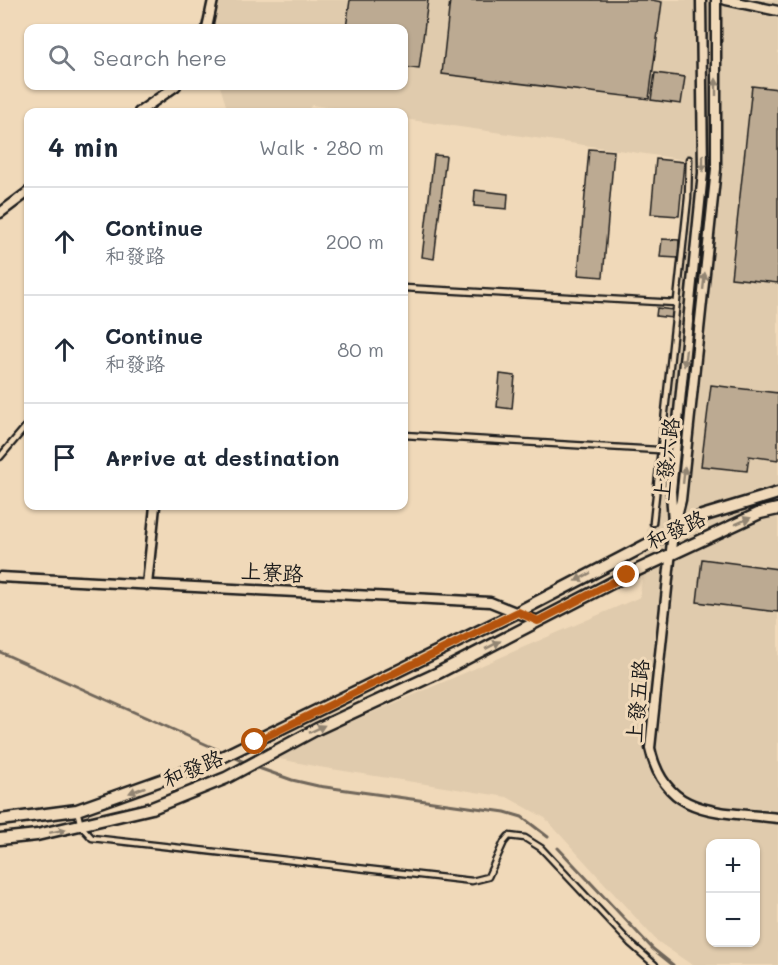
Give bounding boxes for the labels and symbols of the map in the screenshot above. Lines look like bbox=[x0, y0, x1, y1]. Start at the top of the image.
one-way arrow bbox=[711, 77, 721, 96]
one-way arrow bbox=[698, 154, 708, 173]
one-way arrow bbox=[699, 272, 709, 291]
one-way arrow bbox=[680, 348, 689, 367]
street label: 上發六路 bbox=[647, 415, 684, 502]
one-way arrow bbox=[679, 465, 689, 484]
street label: 和發路 bbox=[641, 503, 710, 554]
one-way arrow bbox=[734, 516, 752, 526]
street label: 上寮路 bbox=[240, 556, 304, 587]
route end bbox=[613, 561, 639, 587]
one-way arrow bbox=[574, 572, 591, 582]
one-way arrow bbox=[484, 640, 501, 650]
street label: 上發五路 bbox=[619, 658, 654, 744]
one-way arrow bbox=[308, 725, 325, 734]
route start bbox=[241, 728, 267, 754]
street label: 和發路 bbox=[158, 743, 227, 792]
one-way arrow bbox=[128, 786, 146, 796]
one-way arrow bbox=[49, 826, 68, 835]

